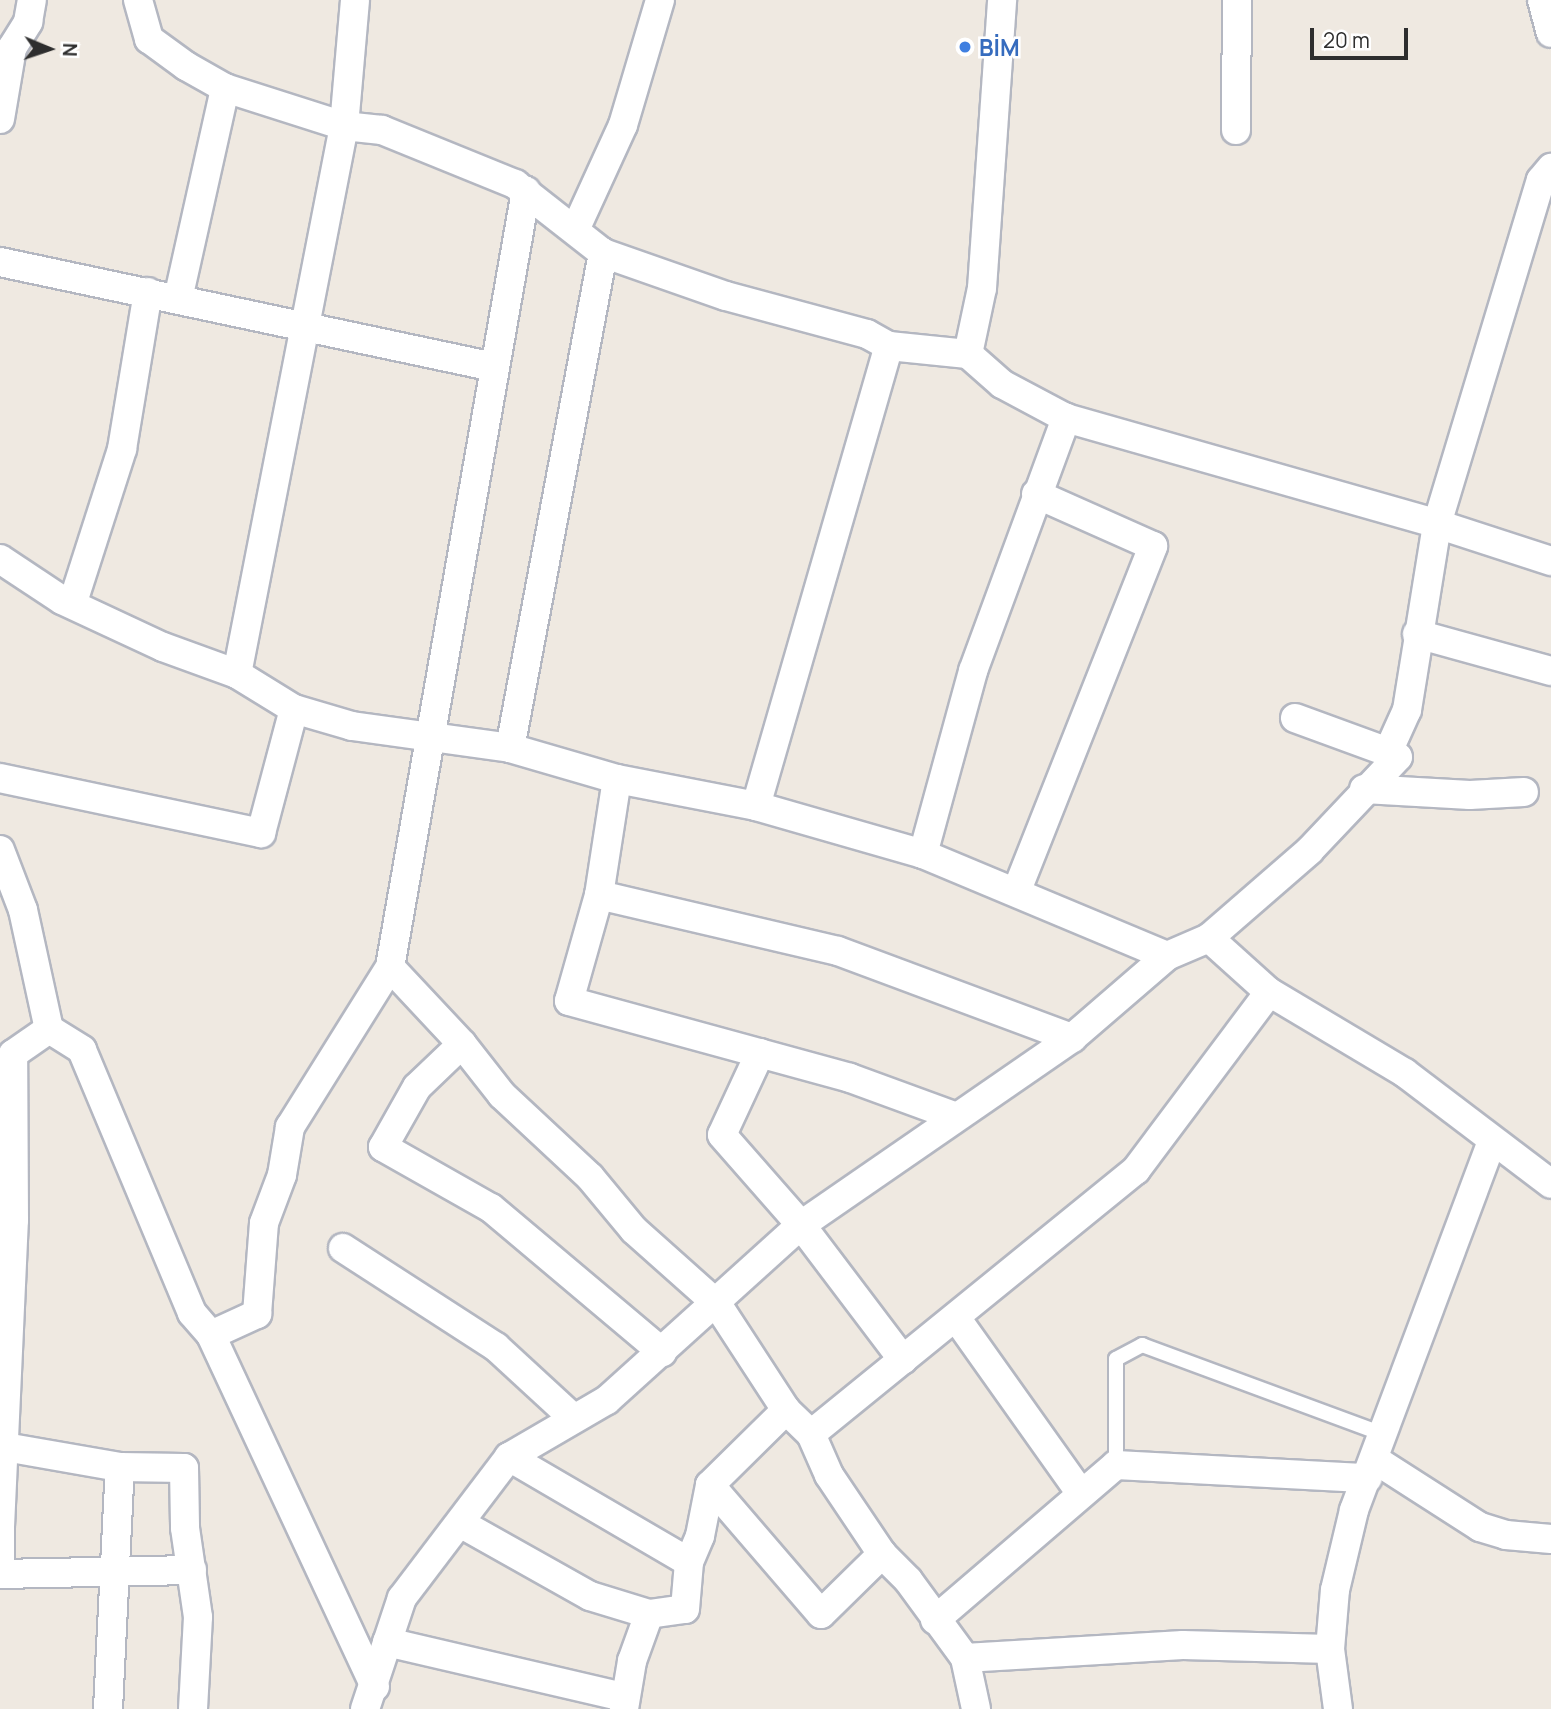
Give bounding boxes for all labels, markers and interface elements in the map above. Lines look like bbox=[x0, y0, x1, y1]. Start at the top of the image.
north arrow bbox=[14, 14, 84, 84]
scale bar bbox=[1313, 14, 1411, 58]
text: 20 m bbox=[1323, 26, 1370, 54]
place label: BİM bbox=[979, 33, 1020, 61]
marker: BİM bbox=[957, 39, 973, 55]
text: N bbox=[57, 42, 83, 57]

